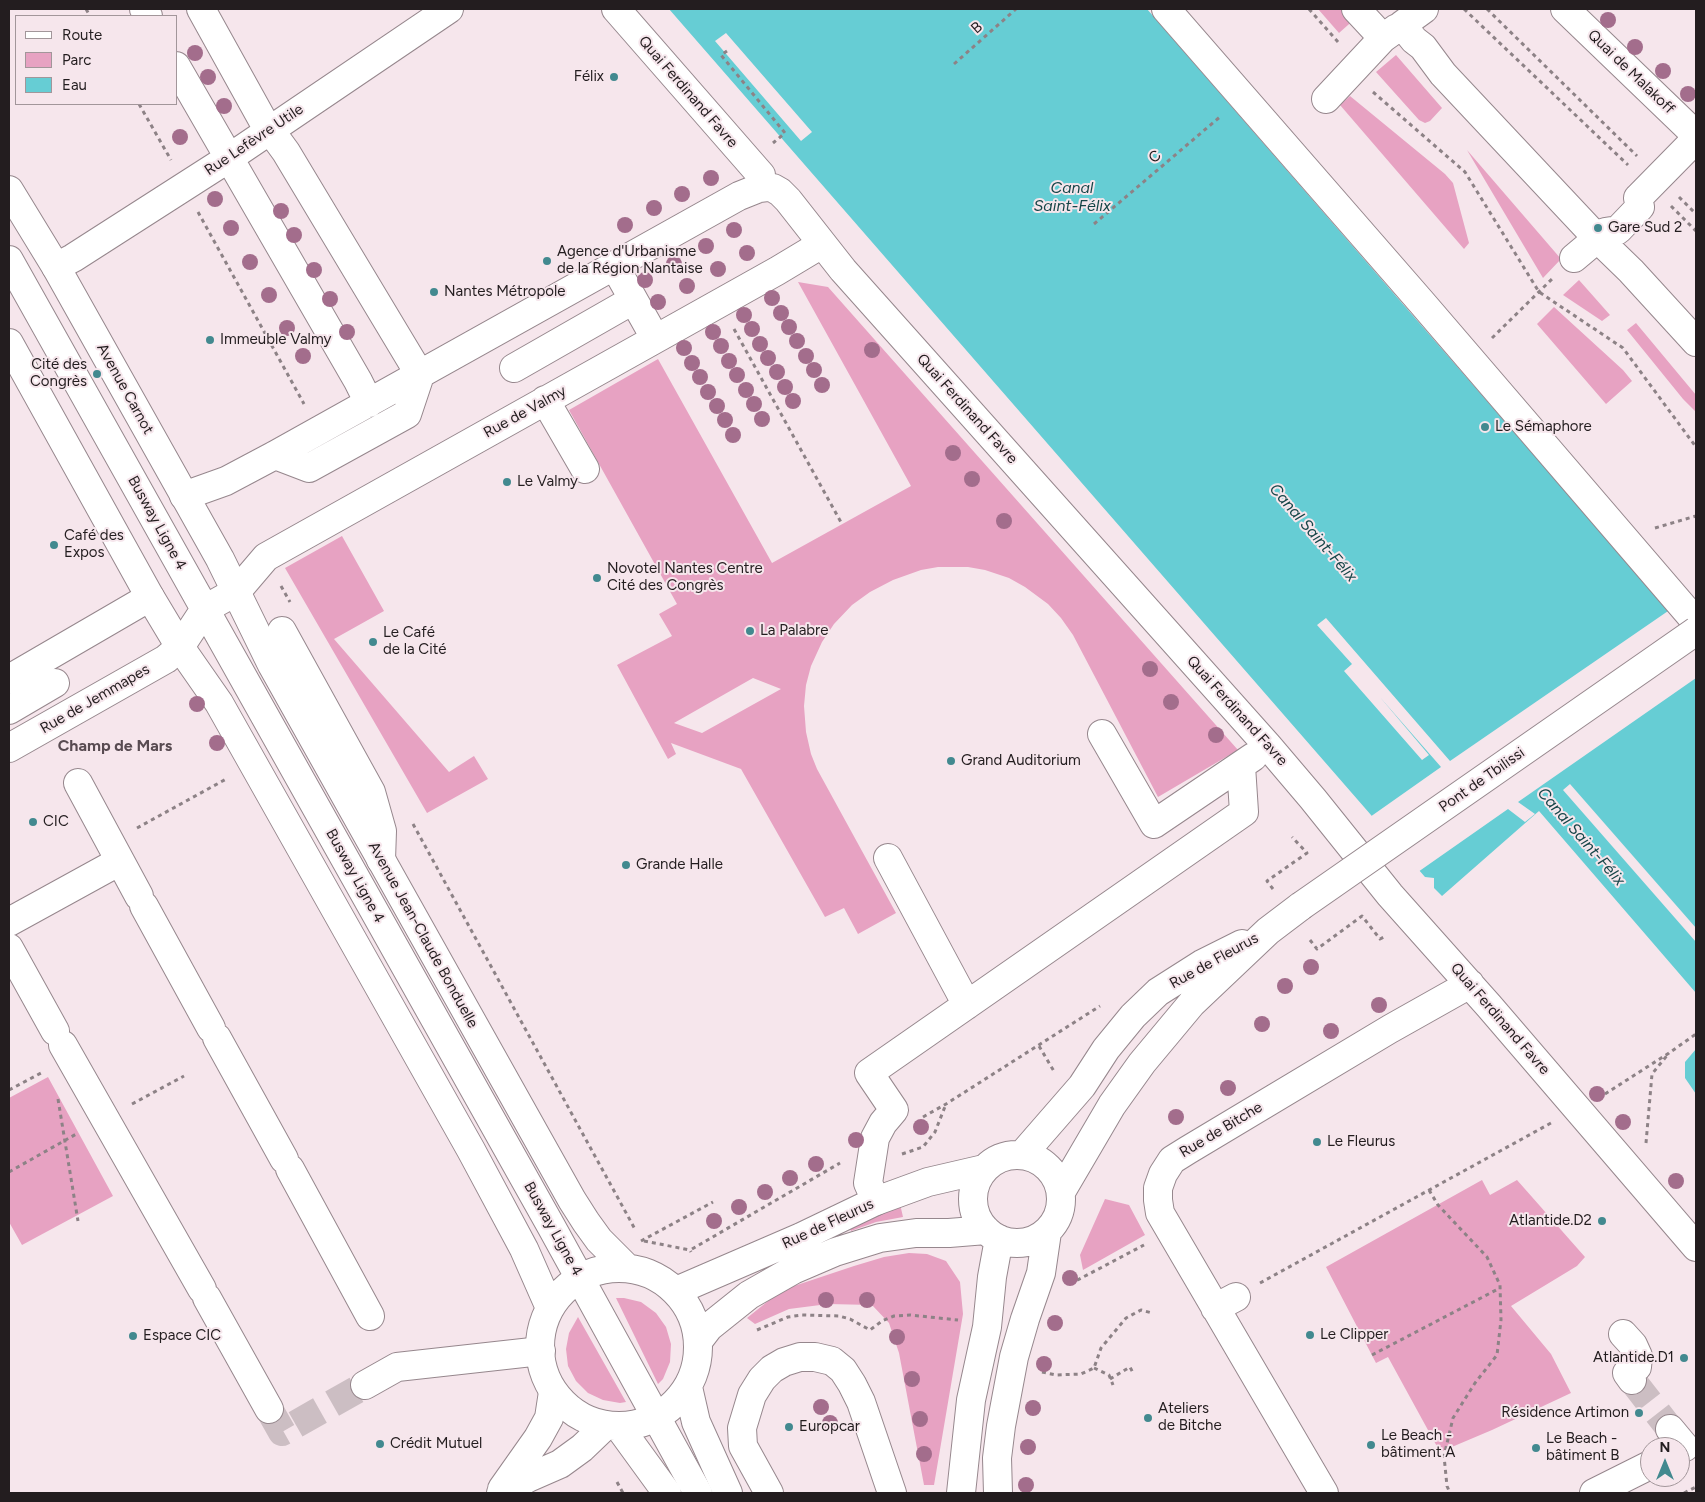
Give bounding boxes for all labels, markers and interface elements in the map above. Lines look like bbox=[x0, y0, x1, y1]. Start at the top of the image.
legend bbox=[15, 15, 178, 105]
street label: B bbox=[968, 18, 986, 38]
text: Route bbox=[62, 26, 102, 44]
street label: Quai de Malakoff bbox=[1584, 26, 1678, 118]
street label: Quai Ferdinand Favre bbox=[635, 32, 741, 152]
text: Parc bbox=[62, 51, 91, 69]
place label: Félix bbox=[574, 68, 604, 86]
marker: Félix bbox=[608, 71, 620, 83]
text: Eau bbox=[62, 76, 87, 94]
street label: Rue Lefèvre Utile bbox=[201, 100, 307, 180]
street label: C bbox=[1145, 147, 1165, 167]
water label: Canal Saint-Félix bbox=[1033, 178, 1111, 216]
place label: Gare Sud 2 bbox=[1608, 219, 1682, 237]
marker: Gare Sud 2 bbox=[1592, 222, 1604, 234]
place label: Agence d'Urbanisme de la Région Nantaise bbox=[557, 243, 703, 278]
marker: Agence d'Urbanisme de la Région Nantaise bbox=[541, 255, 553, 267]
place label: Nantes Métropole bbox=[444, 283, 566, 301]
marker: Nantes Métropole bbox=[428, 286, 440, 298]
place label: Immeuble Valmy bbox=[220, 331, 331, 349]
marker: Immeuble Valmy bbox=[204, 334, 216, 346]
street label: Avenue Carnot bbox=[93, 341, 157, 437]
street label: Quai Ferdinand Favre bbox=[913, 350, 1021, 468]
place label: Cité des Congrès bbox=[30, 356, 87, 391]
marker: Cité des Congrès bbox=[91, 368, 103, 380]
street label: Rue de Valmy bbox=[481, 382, 569, 442]
place label: Le Sémaphore bbox=[1495, 418, 1592, 436]
marker: Le Sémaphore bbox=[1479, 421, 1491, 433]
street label: Busway Ligne 4 bbox=[124, 473, 190, 573]
place label: Le Valmy bbox=[517, 473, 578, 491]
marker: Le Valmy bbox=[501, 476, 513, 488]
water label: Canal Saint-Félix bbox=[1265, 480, 1361, 586]
place label: Café des Expos bbox=[64, 527, 124, 562]
marker: Café des Expos bbox=[48, 539, 60, 551]
place label: Novotel Nantes Centre Cité des Congrès bbox=[607, 560, 763, 595]
marker: Novotel Nantes Centre Cité des Congrès bbox=[591, 572, 603, 584]
place label: La Palabre bbox=[760, 622, 828, 640]
place label: Le Café de la Cité bbox=[383, 624, 446, 659]
marker: La Palabre bbox=[744, 625, 756, 637]
marker: Le Café de la Cité bbox=[367, 636, 379, 648]
street label: Quai Ferdinand Favre bbox=[1183, 652, 1291, 770]
street label: Rue de Jemmapes bbox=[37, 660, 153, 738]
district label: Champ de Mars bbox=[58, 736, 172, 756]
street label: Pont de Tbilissi bbox=[1436, 744, 1528, 816]
place label: Grand Auditorium bbox=[961, 752, 1081, 770]
marker: Grand Auditorium bbox=[945, 755, 957, 767]
water label: Canal Saint-Félix bbox=[1533, 784, 1629, 890]
place label: CIC bbox=[43, 813, 69, 831]
marker: CIC bbox=[27, 816, 39, 828]
street label: Busway Ligne 4 bbox=[322, 826, 388, 926]
street label: Avenue Jean-Claude Bonduelle bbox=[364, 839, 482, 1031]
place label: Grande Halle bbox=[636, 856, 723, 874]
marker: Grande Halle bbox=[620, 859, 632, 871]
street label: Rue de Fleurus bbox=[1166, 929, 1262, 993]
street label: Quai Ferdinand Favre bbox=[1447, 959, 1553, 1079]
street label: Rue de Bitche bbox=[1176, 1098, 1266, 1162]
place label: Le Fleurus bbox=[1327, 1133, 1395, 1151]
marker: Le Fleurus bbox=[1311, 1136, 1323, 1148]
street label: Busway Ligne 4 bbox=[520, 1179, 586, 1279]
street label: Rue de Fleurus bbox=[779, 1195, 877, 1253]
place label: Atlantide.D2 bbox=[1509, 1212, 1592, 1230]
marker: Atlantide.D2 bbox=[1596, 1215, 1608, 1227]
place label: Le Clipper bbox=[1320, 1326, 1388, 1344]
place label: Espace CIC bbox=[143, 1327, 221, 1345]
marker: Le Clipper bbox=[1304, 1329, 1316, 1341]
marker: Espace CIC bbox=[127, 1330, 139, 1342]
place label: Atlantide.D1 bbox=[1593, 1349, 1674, 1367]
marker: Atlantide.D1 bbox=[1678, 1352, 1690, 1364]
place label: Ateliers de Bitche bbox=[1158, 1400, 1222, 1435]
place label: Résidence Artimon bbox=[1501, 1404, 1629, 1422]
marker: Résidence Artimon bbox=[1633, 1407, 1645, 1419]
marker: Ateliers de Bitche bbox=[1142, 1412, 1154, 1424]
place label: Europcar bbox=[799, 1418, 860, 1436]
marker: Europcar bbox=[783, 1421, 795, 1433]
place label: Le Beach - bâtiment A bbox=[1381, 1427, 1455, 1462]
place label: Le Beach - bâtiment B bbox=[1546, 1430, 1619, 1465]
place label: Crédit Mutuel bbox=[390, 1435, 482, 1453]
north arrow bbox=[1640, 1437, 1690, 1487]
marker: Crédit Mutuel bbox=[374, 1438, 386, 1450]
marker: Le Beach - bâtiment A bbox=[1365, 1439, 1377, 1451]
text: N bbox=[1660, 1439, 1670, 1456]
marker: Le Beach - bâtiment B bbox=[1530, 1442, 1542, 1454]

